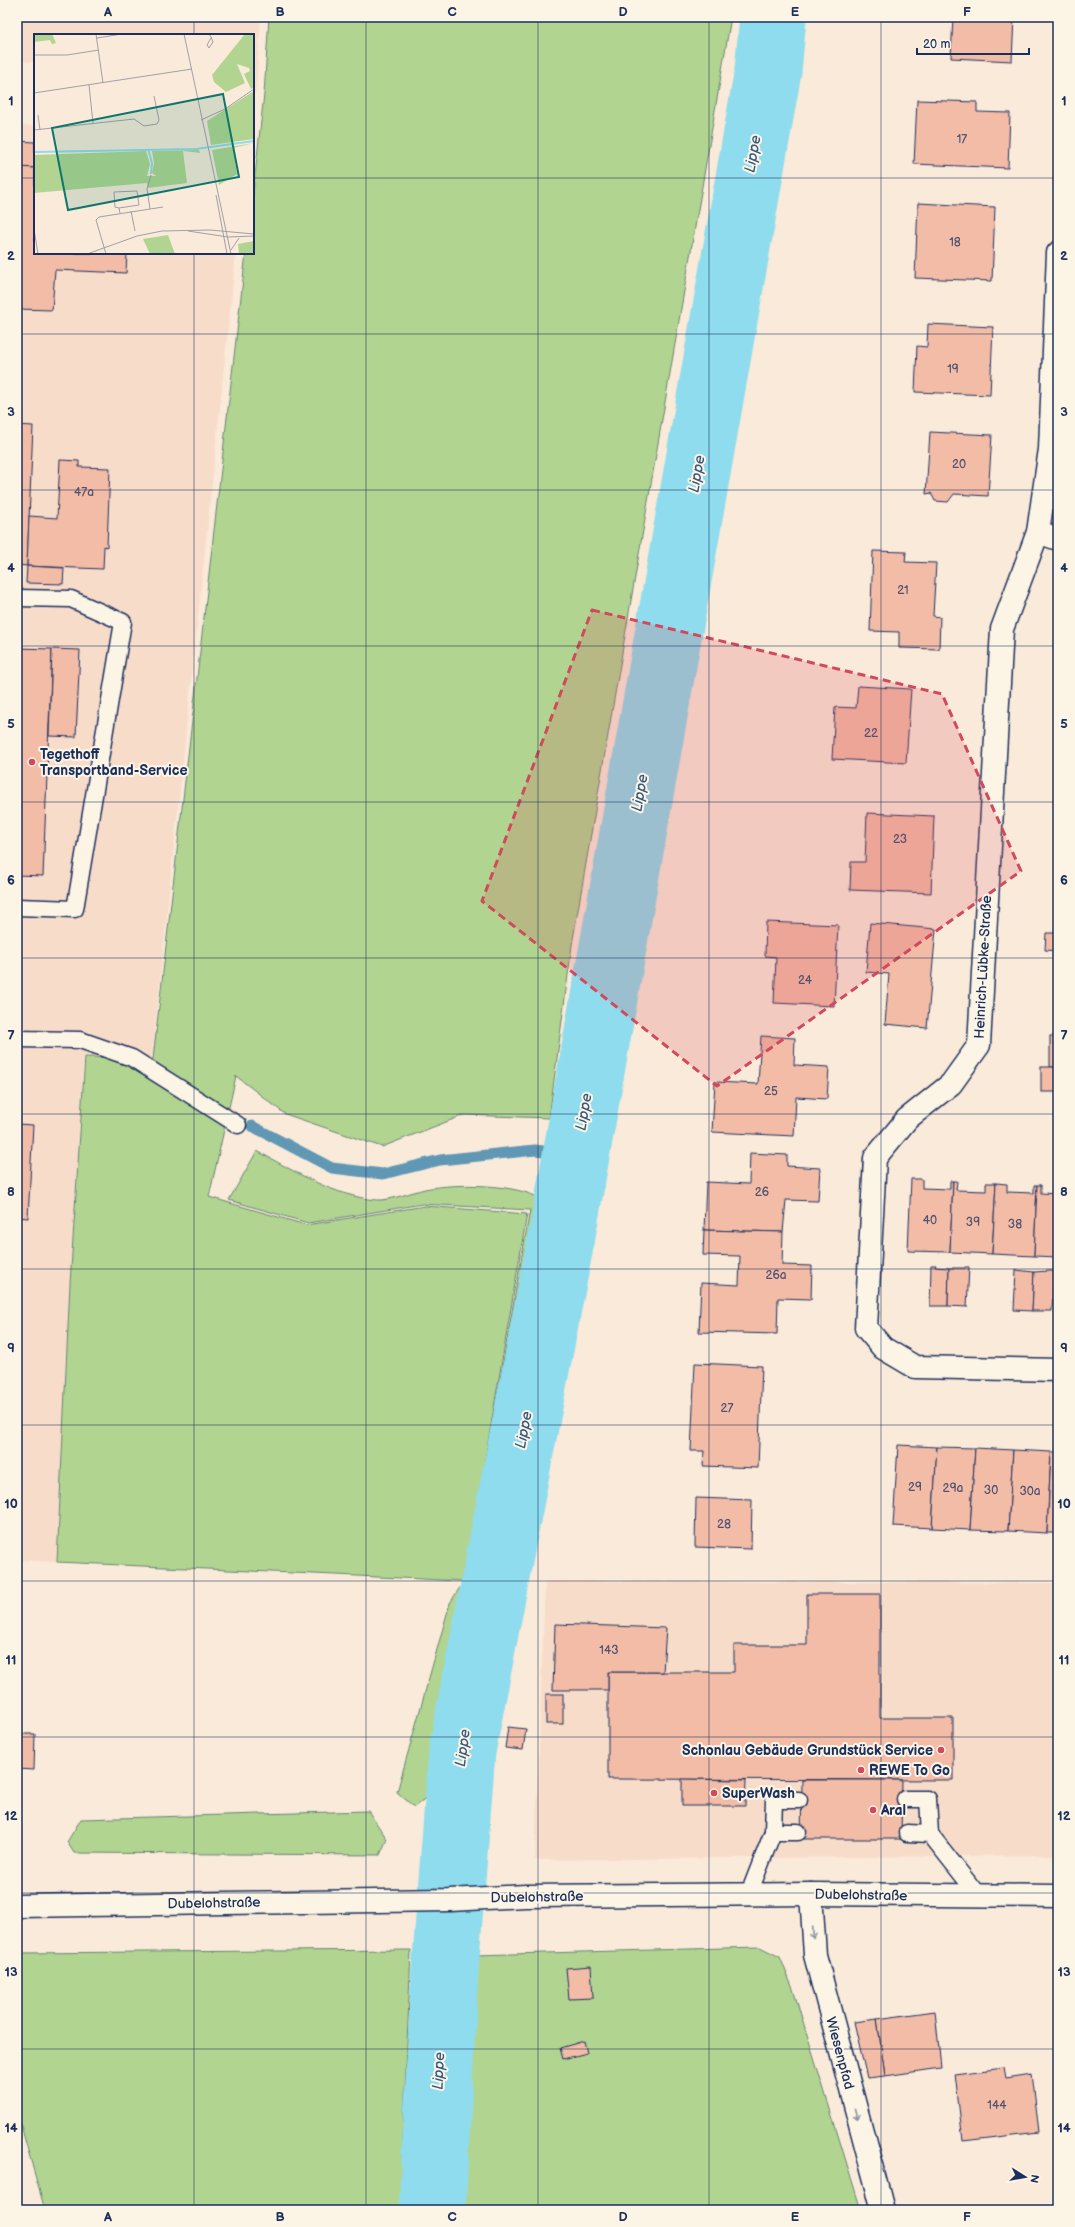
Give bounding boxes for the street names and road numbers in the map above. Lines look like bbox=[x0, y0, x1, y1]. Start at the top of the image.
street label: Heinrich-Lübke-Straße bbox=[971, 895, 995, 1039]
street label: Dubelohstraße bbox=[814, 1886, 908, 1904]
street label: Dubelohstraße bbox=[490, 1888, 584, 1906]
street label: Dubelohstraße bbox=[167, 1894, 261, 1912]
street label: Wiesenpfad bbox=[822, 2015, 858, 2091]

